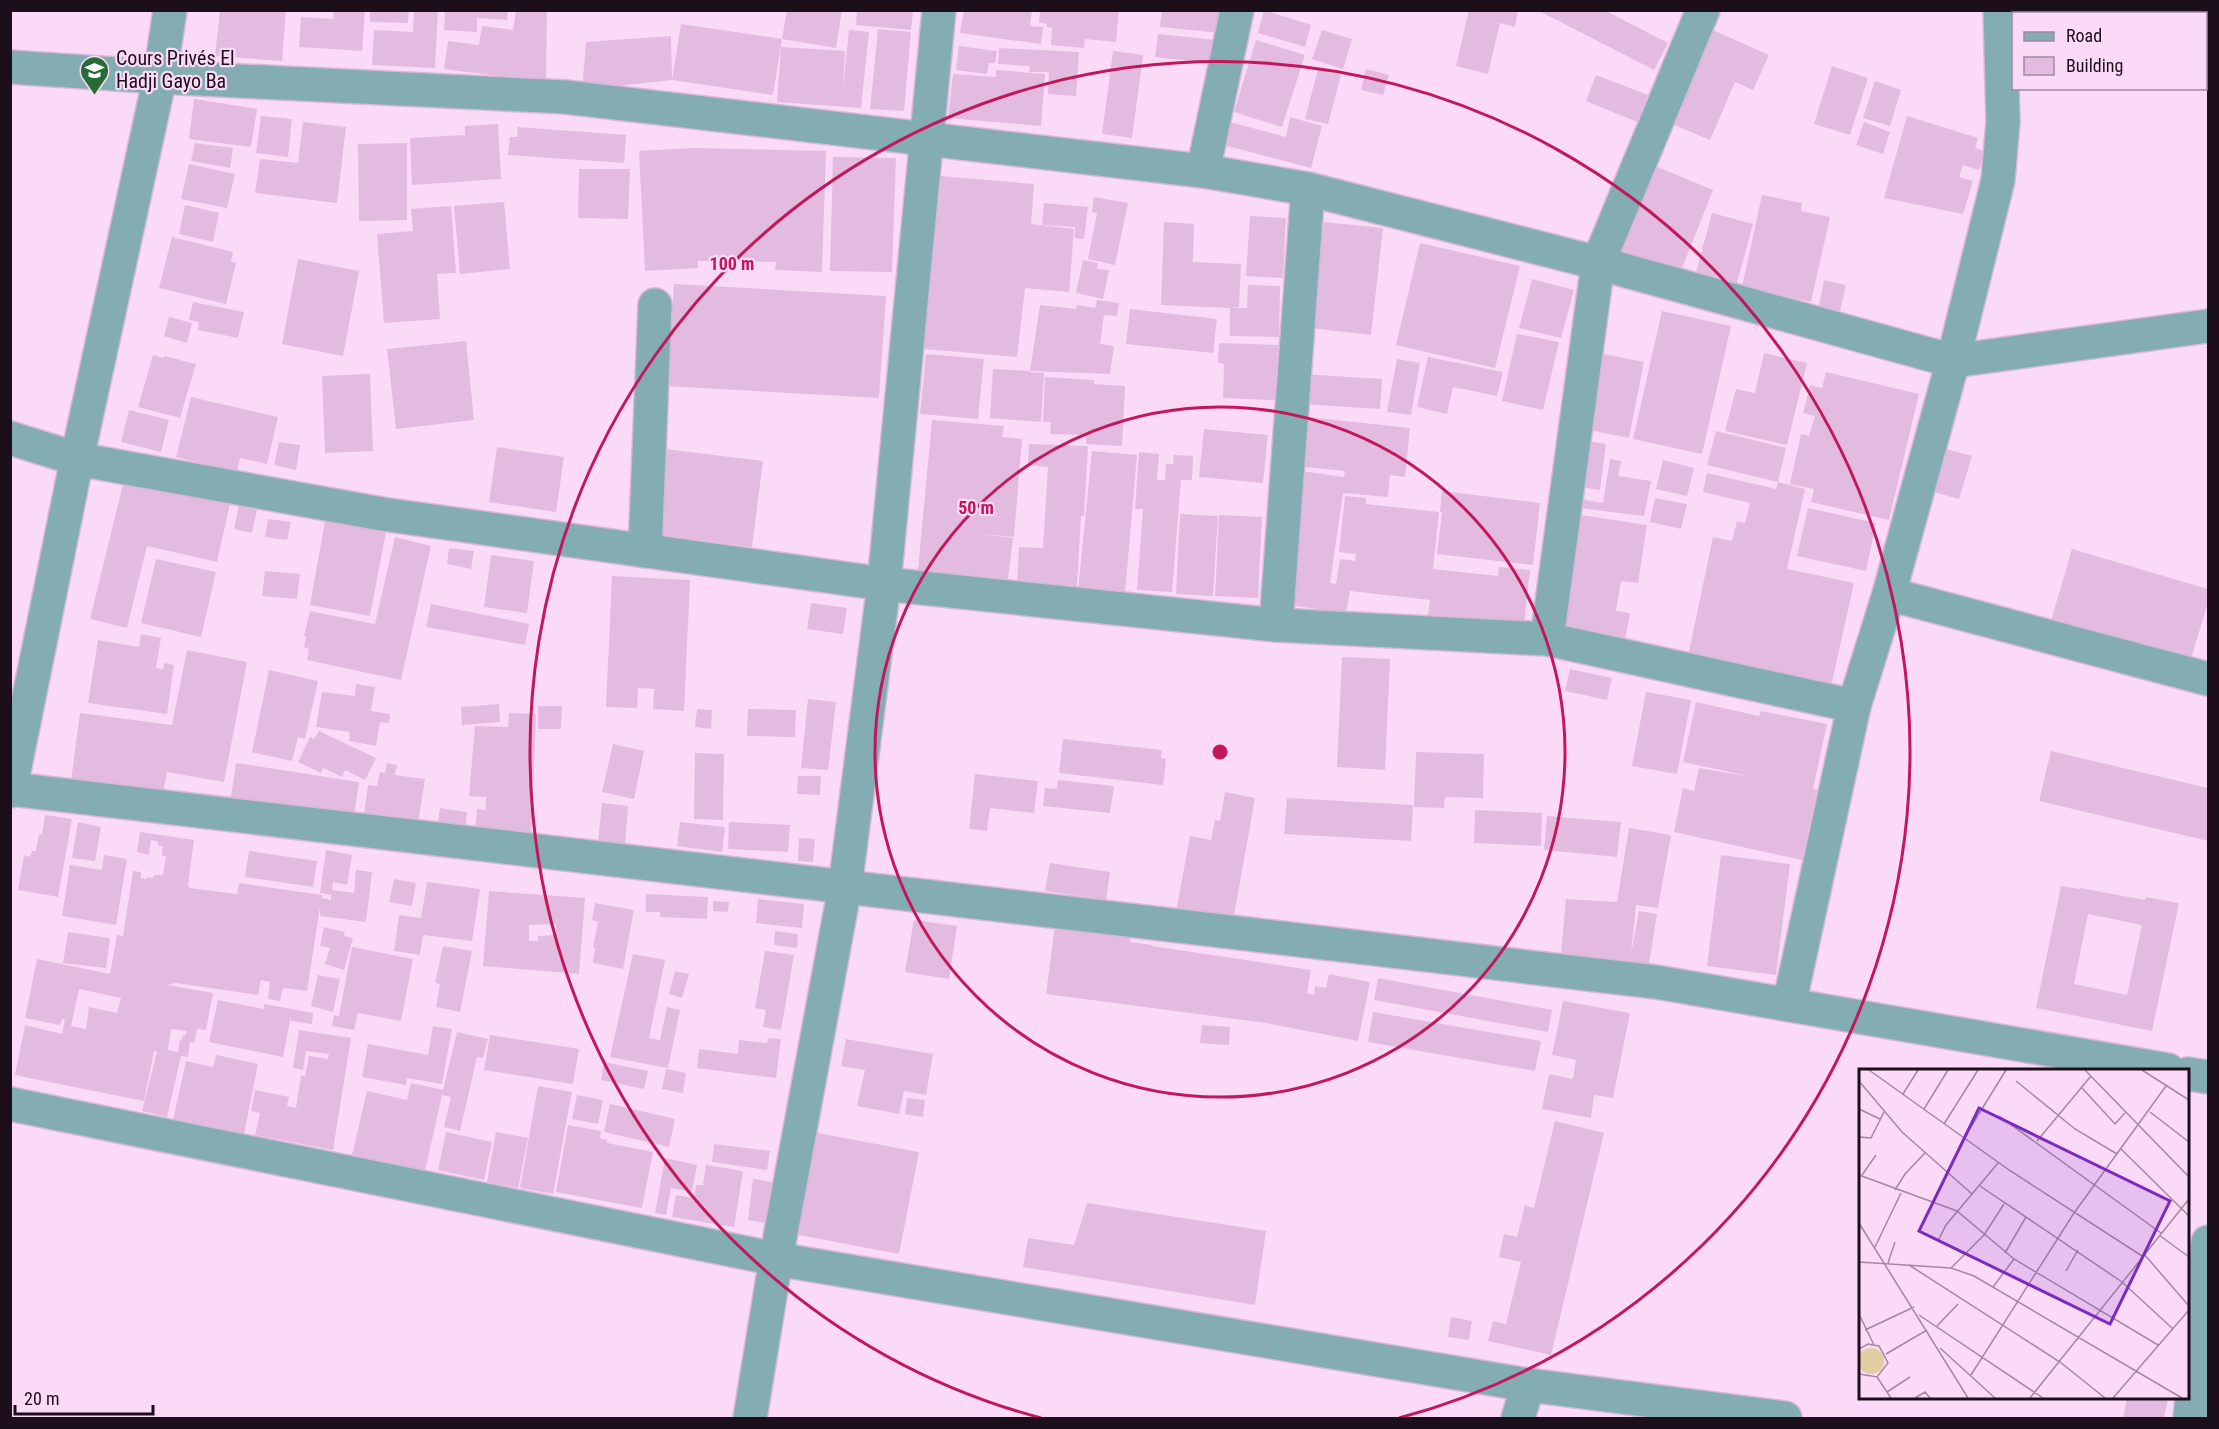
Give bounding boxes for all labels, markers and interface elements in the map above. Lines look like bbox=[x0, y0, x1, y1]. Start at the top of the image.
legend bbox=[2012, 12, 2207, 90]
text: Road bbox=[2066, 25, 2102, 46]
place label: Cours Privés El Hadji Gayo Ba bbox=[116, 46, 235, 93]
school or university icon: Cours Privés El Hadji Gayo Ba bbox=[79, 54, 111, 96]
text: Building bbox=[2066, 55, 2123, 76]
text: 100 m bbox=[710, 253, 754, 274]
text: 50 m bbox=[958, 497, 994, 518]
centre of rings bbox=[1210, 742, 1230, 762]
inset map bbox=[1859, 1069, 2189, 1399]
scale bar bbox=[15, 1378, 153, 1416]
text: 20 m bbox=[24, 1388, 59, 1409]

